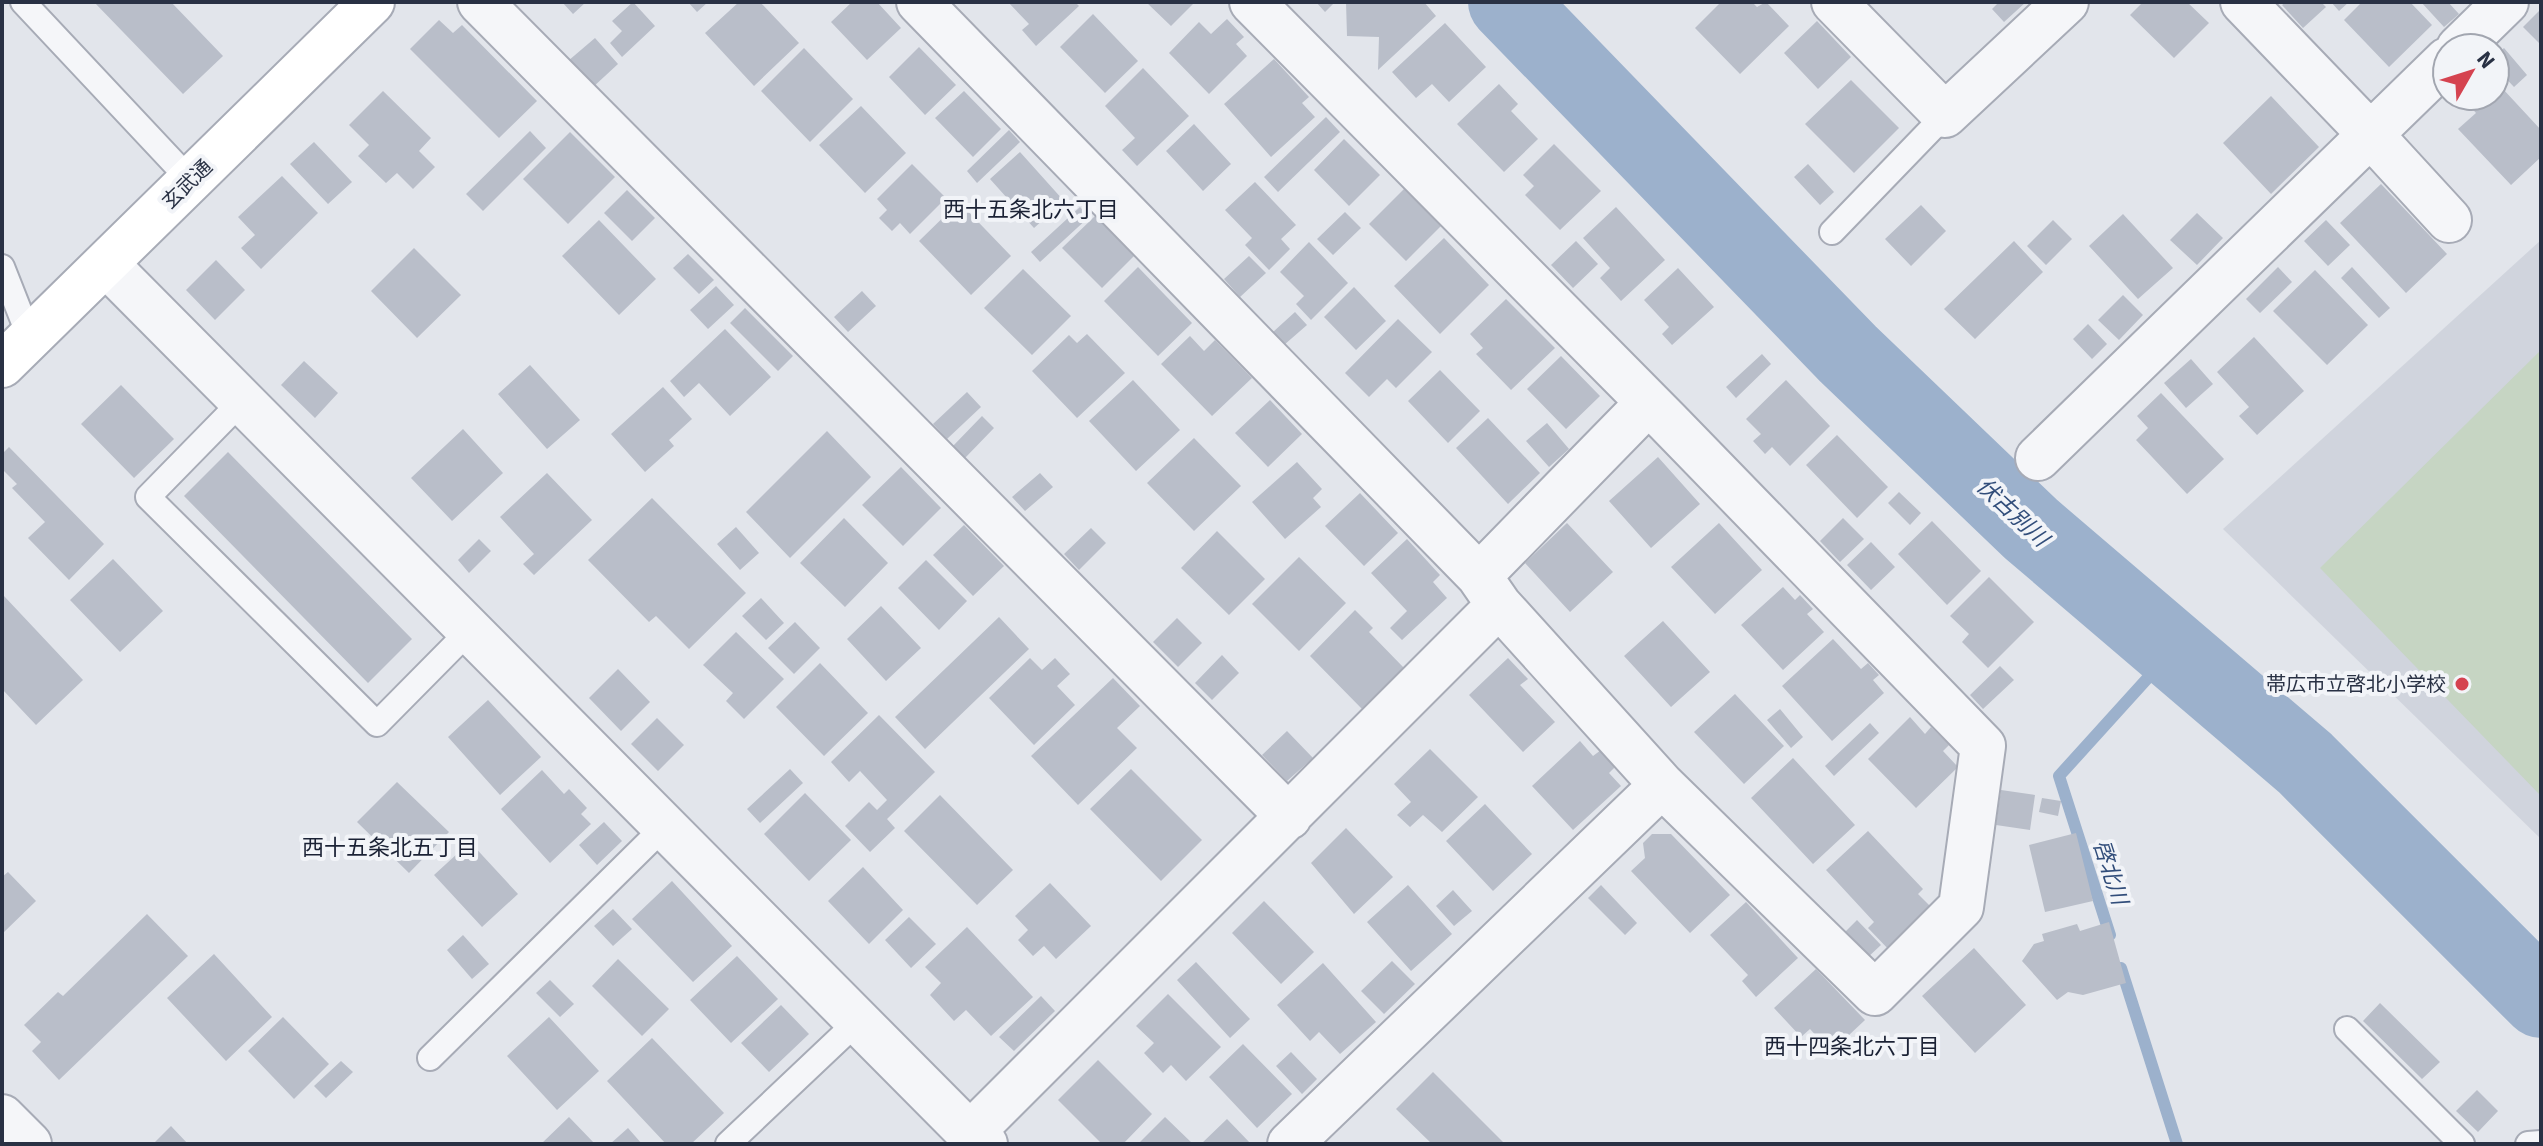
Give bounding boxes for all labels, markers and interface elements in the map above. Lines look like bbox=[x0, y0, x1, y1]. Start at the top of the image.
north arrow bbox=[2431, 32, 2511, 112]
text: N bbox=[2469, 44, 2503, 76]
street label: 玄武通 bbox=[156, 154, 219, 216]
district label: 西十五条北六丁目 bbox=[943, 194, 1119, 226]
water label: 伏古別川 bbox=[1969, 471, 2057, 556]
place label: 帯広市立啓北小学校 bbox=[2266, 671, 2446, 699]
marker: 帯広市立啓北小学校 bbox=[2453, 675, 2471, 693]
district label: 西十五条北五丁目 bbox=[302, 832, 478, 864]
water label: 啓北川 bbox=[2085, 836, 2136, 911]
district label: 西十四条北六丁目 bbox=[1764, 1031, 1940, 1063]

